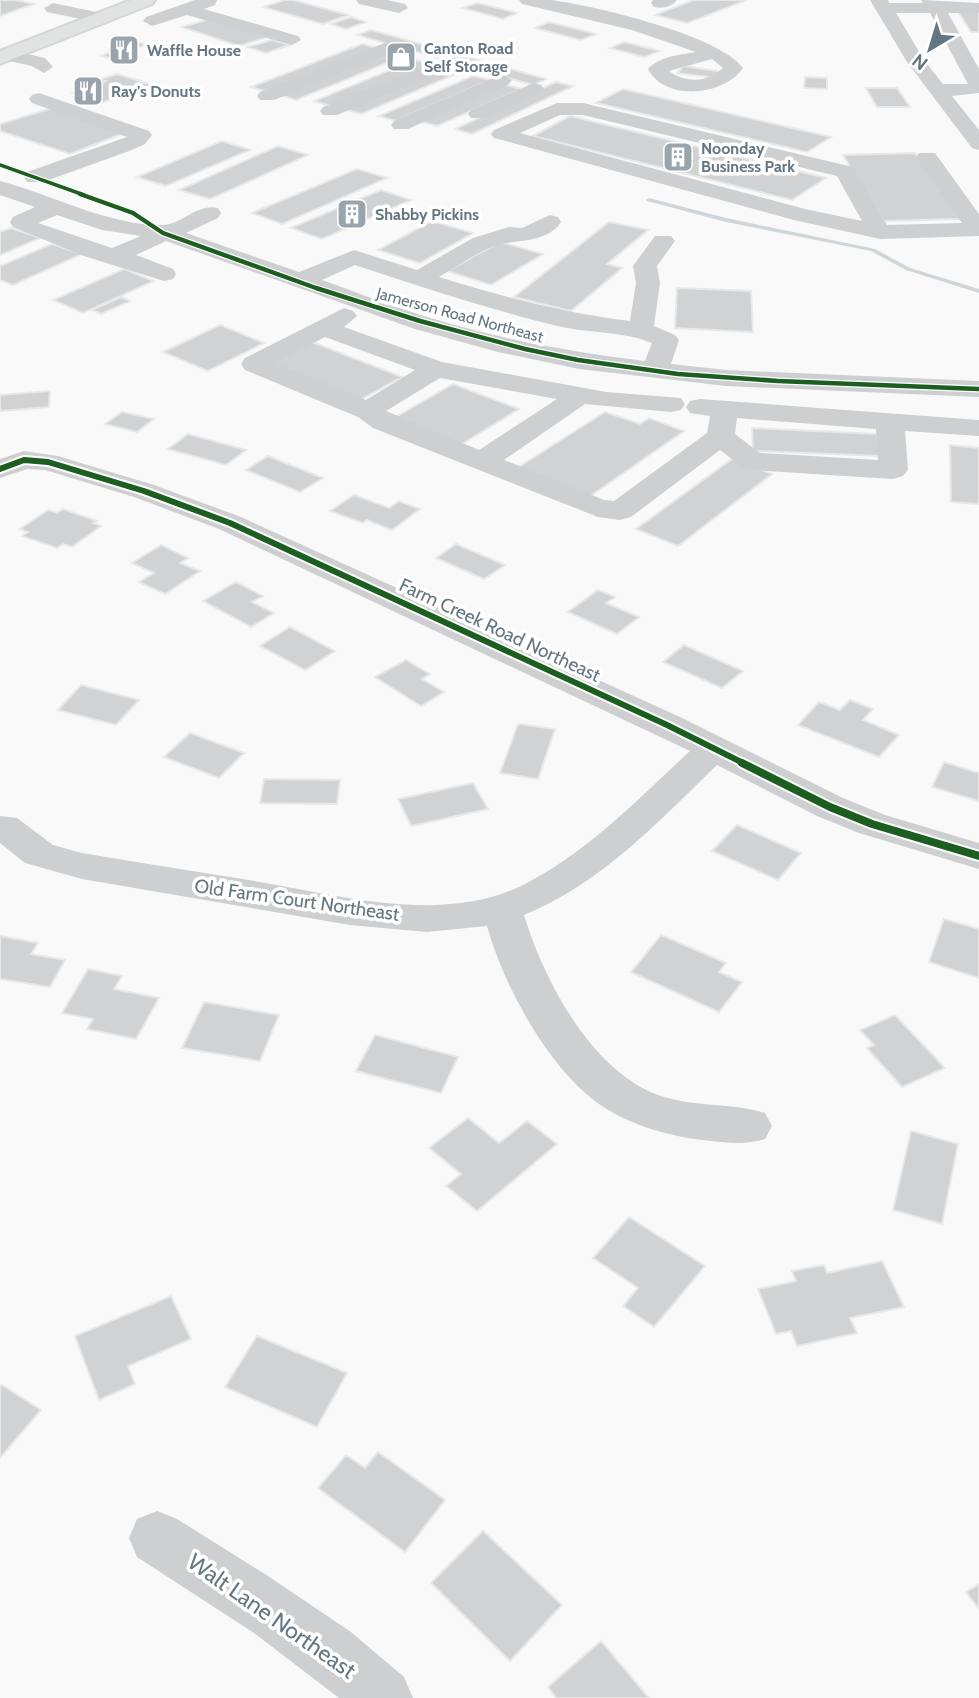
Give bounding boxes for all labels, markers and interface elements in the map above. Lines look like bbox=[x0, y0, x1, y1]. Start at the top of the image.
north arrow bbox=[895, 14, 965, 84]
restaurant icon: Waffle House bbox=[107, 33, 141, 67]
place label: Canton Road Self Storage bbox=[424, 39, 513, 76]
shop icon: Canton Road Self Storage bbox=[384, 40, 418, 74]
place label: Waffle House bbox=[147, 41, 241, 60]
text: N bbox=[907, 49, 932, 75]
restaurant icon: Ray's Donuts bbox=[71, 74, 105, 108]
place label: Ray's Donuts bbox=[111, 82, 201, 101]
place label: Noonday Business Park bbox=[701, 139, 795, 176]
building icon: Noonday Business Park bbox=[661, 140, 695, 174]
building icon: Shabby Pickins bbox=[335, 197, 369, 231]
place label: Shabby Pickins bbox=[375, 205, 479, 224]
street label: Jamerson Road Northeast bbox=[374, 283, 546, 347]
street label: Farm Creek Road Northeast bbox=[396, 573, 605, 687]
street label: Old Farm Court Northeast bbox=[193, 874, 401, 926]
street label: Walt Lane Northeast bbox=[183, 1548, 362, 1685]

